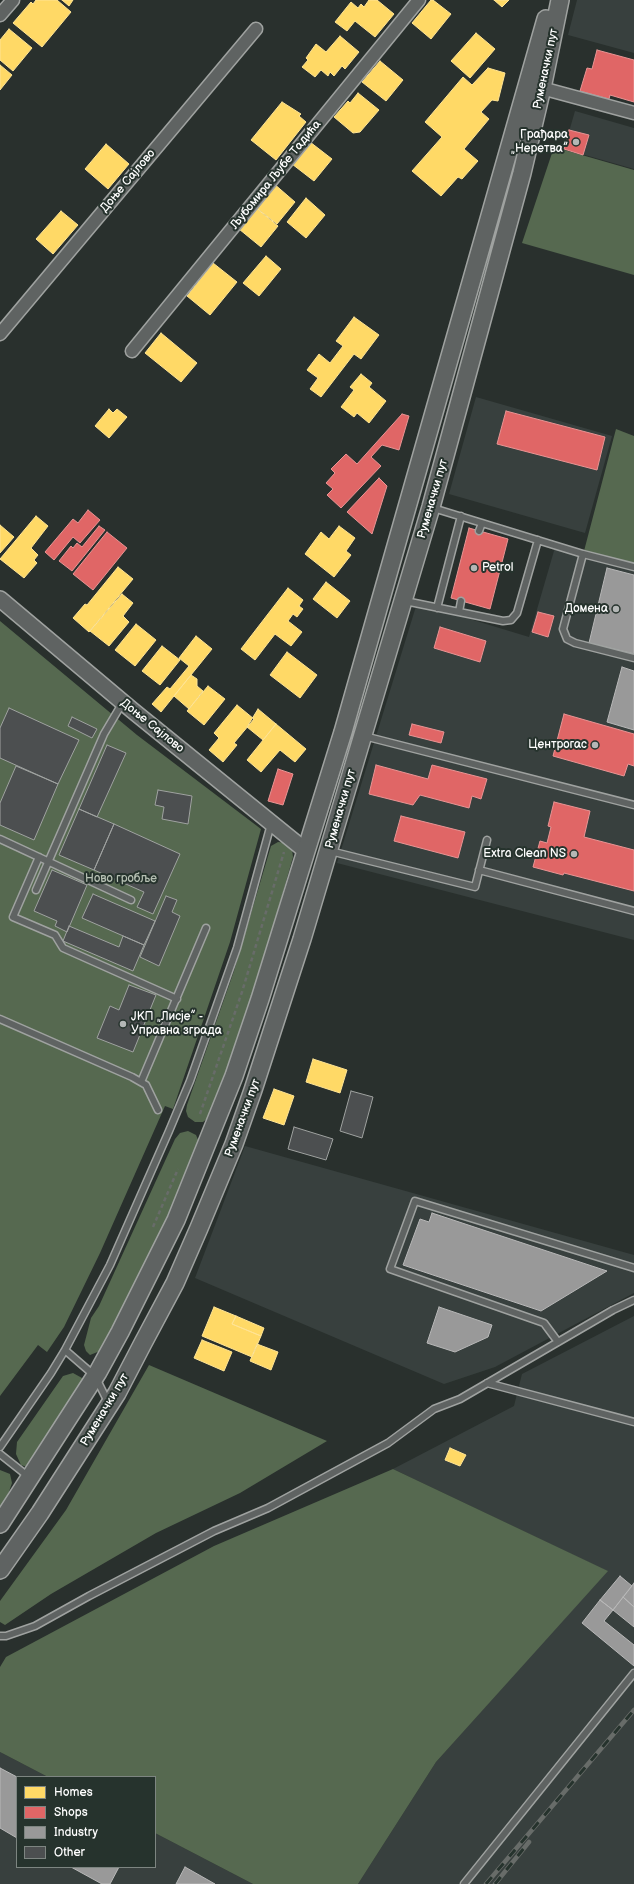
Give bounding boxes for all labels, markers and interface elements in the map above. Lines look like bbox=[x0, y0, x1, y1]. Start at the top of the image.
street label: Руменачки пут bbox=[530, 27, 562, 111]
street label: Љубомира Љубе Тадића bbox=[228, 118, 324, 232]
place label: Грађара „Неретва” bbox=[511, 128, 568, 156]
marker: Грађара „Неретва” bbox=[571, 137, 581, 147]
street label: Доње Сајлово bbox=[98, 147, 158, 215]
street label: Руменачки пут bbox=[415, 458, 451, 540]
place label: Petrol bbox=[482, 561, 513, 575]
marker: Petrol bbox=[469, 563, 479, 573]
place label: Домена bbox=[565, 602, 608, 616]
marker: Домена bbox=[611, 604, 621, 614]
street label: Доње Сајлово bbox=[117, 696, 187, 756]
place label: Центрогас bbox=[528, 738, 587, 752]
marker: Центрогас bbox=[590, 740, 600, 750]
street label: Руменачки пут bbox=[323, 768, 359, 850]
place label: Extra Clean NS bbox=[483, 847, 566, 861]
marker: Extra Clean NS bbox=[569, 849, 579, 859]
park label: Ново гробље bbox=[85, 872, 157, 886]
place label: ЈКП „Лисје” - Управна зграда bbox=[131, 1010, 222, 1038]
marker: ЈКП „Лисје” - Управна зграда bbox=[118, 1019, 128, 1029]
street label: Руменачки пут bbox=[222, 1077, 264, 1159]
street label: Руменачки пут bbox=[78, 1371, 132, 1449]
legend bbox=[16, 1776, 156, 1868]
text: Homes bbox=[54, 1785, 93, 1800]
text: Shops bbox=[54, 1805, 88, 1820]
text: Industry bbox=[54, 1825, 98, 1840]
text: Other bbox=[54, 1845, 85, 1860]

